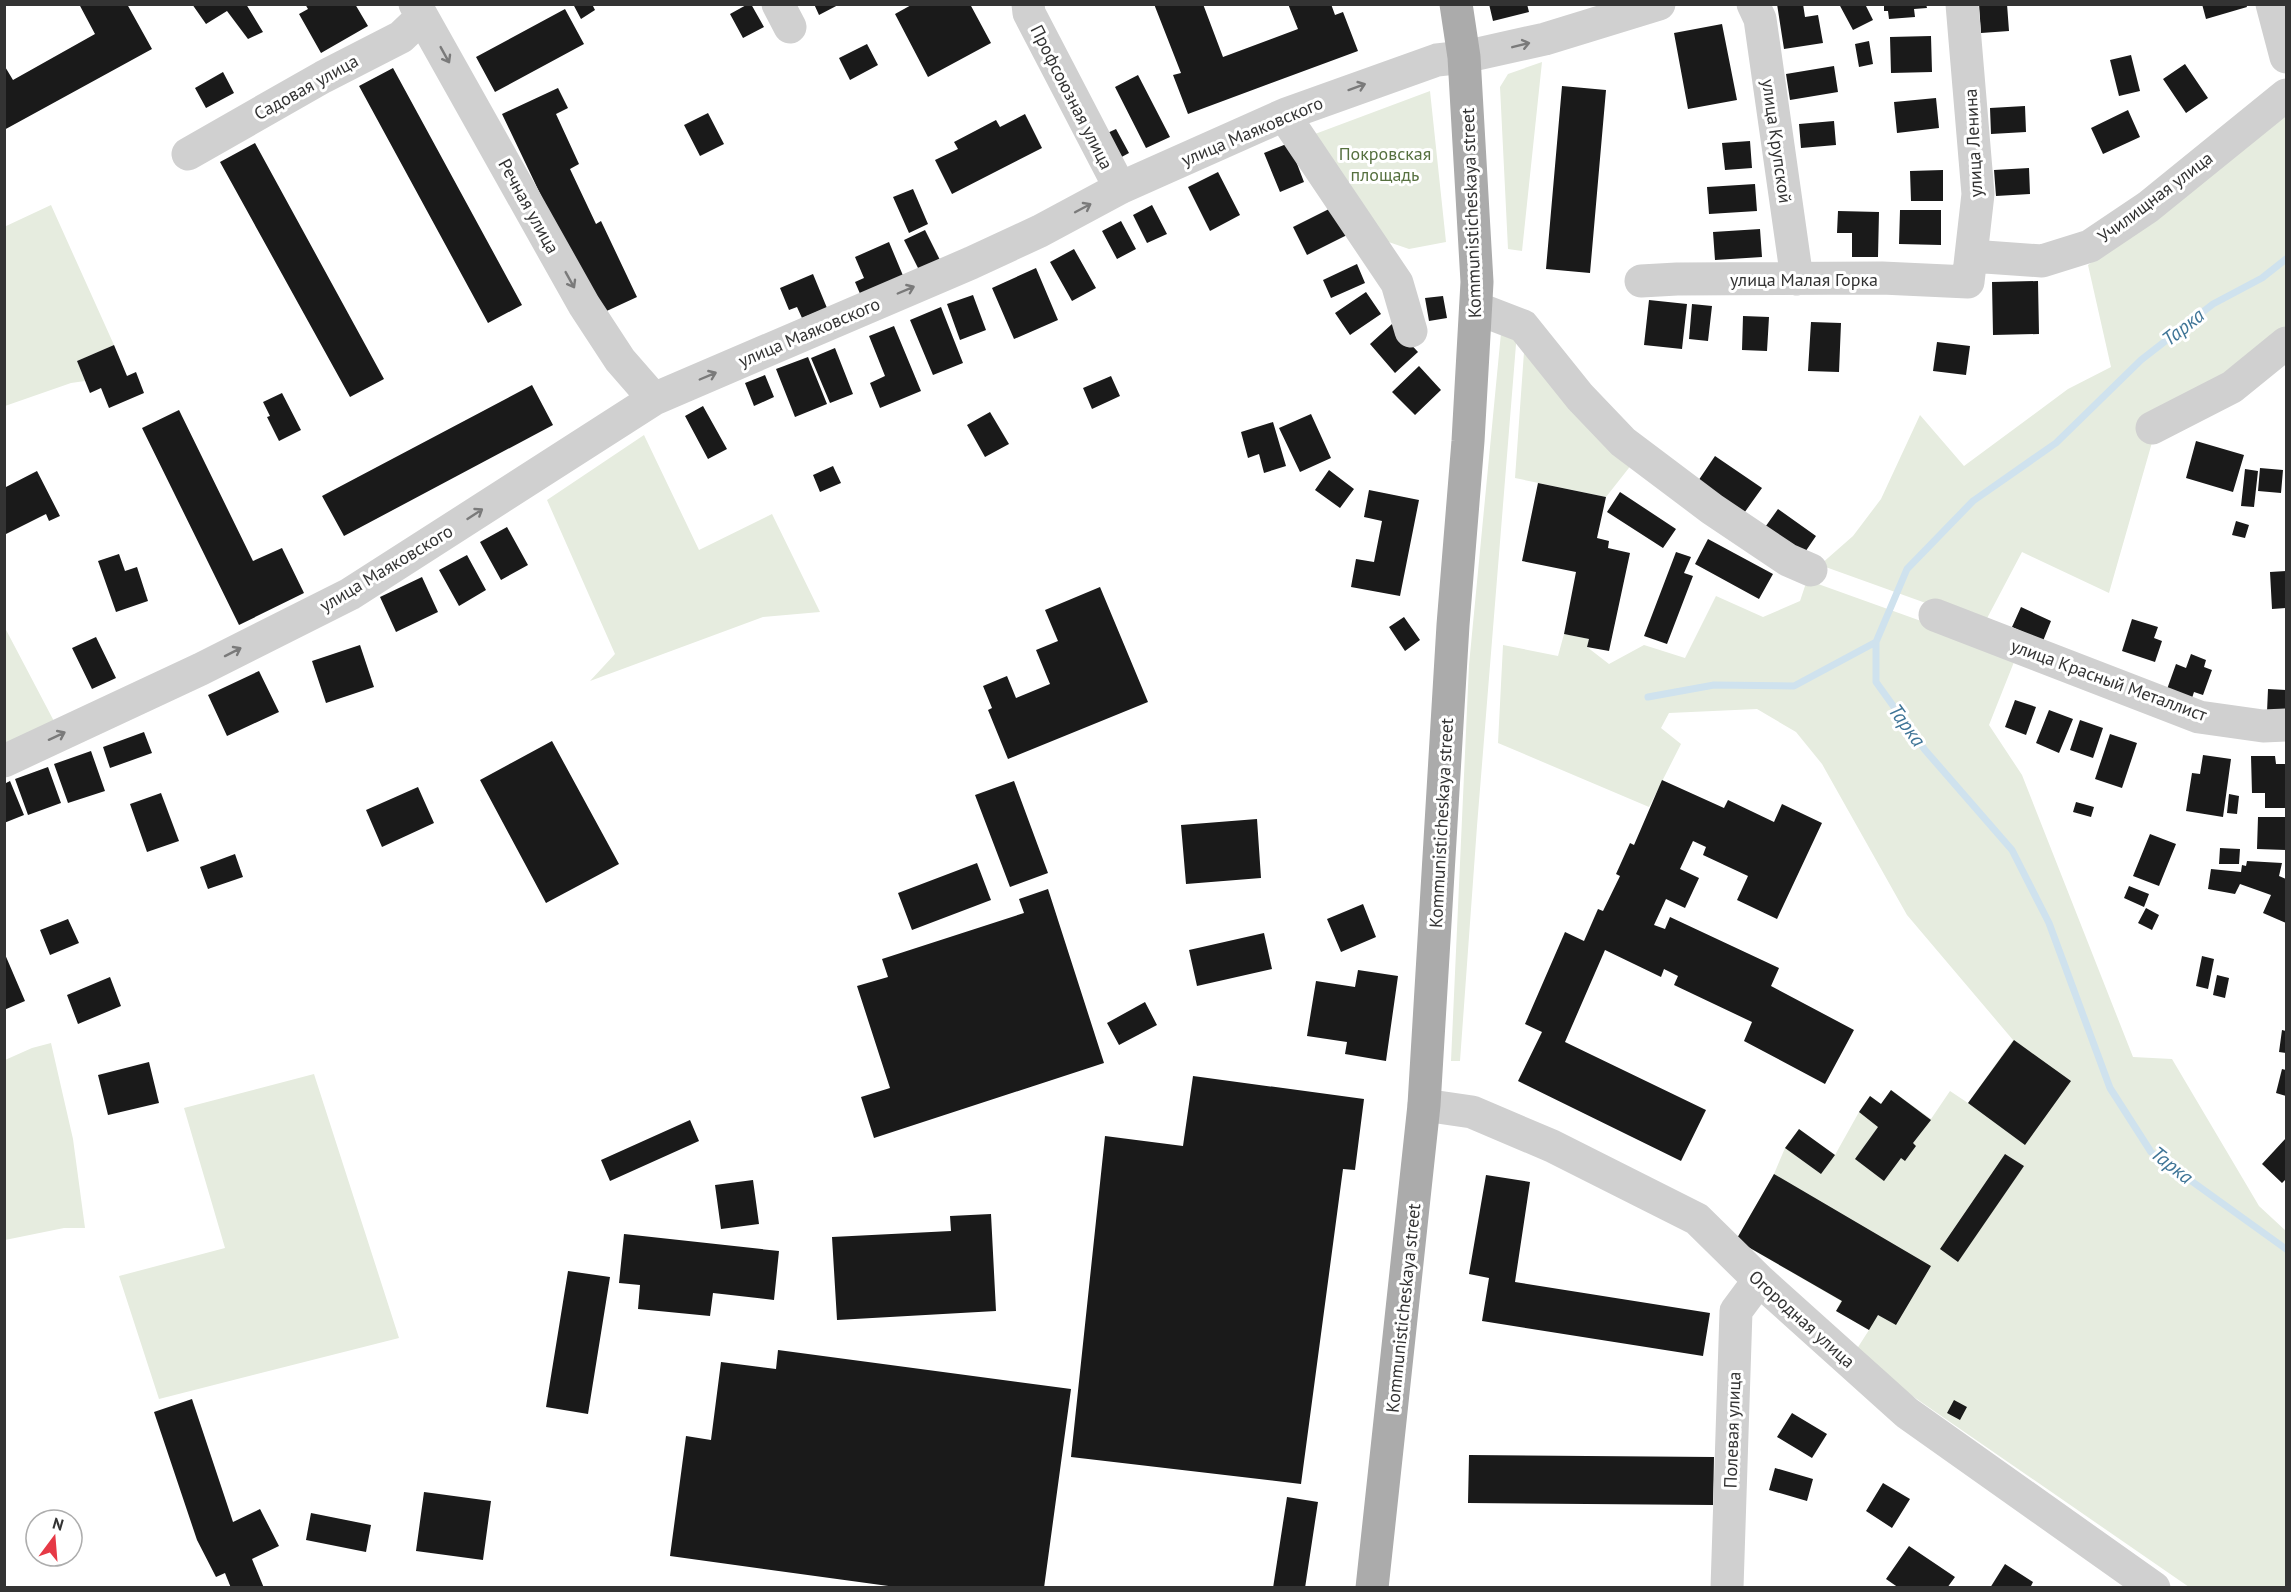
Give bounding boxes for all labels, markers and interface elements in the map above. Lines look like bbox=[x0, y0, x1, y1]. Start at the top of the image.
street label: Профсоюзная улица bbox=[1026, 21, 1118, 173]
one-way arrow bbox=[1511, 38, 1530, 50]
one-way arrow bbox=[439, 46, 451, 63]
street label: Садовая улица bbox=[250, 49, 362, 125]
street label: улица Крупской bbox=[1757, 77, 1797, 205]
one-way arrow bbox=[1347, 81, 1366, 92]
street label: улица Ленина bbox=[1959, 88, 1987, 198]
street label: улица Маяковского bbox=[1178, 91, 1326, 171]
street label: Kommunisticheskaya street bbox=[1456, 108, 1486, 318]
park label: Покровская площадь bbox=[1339, 142, 1431, 186]
street label: Училищная улица bbox=[2093, 146, 2217, 248]
street label: Речная улица bbox=[493, 154, 565, 258]
one-way arrow bbox=[1073, 202, 1091, 213]
street label: улица Малая Горка bbox=[1730, 268, 1878, 291]
one-way arrow bbox=[564, 271, 576, 288]
one-way arrow bbox=[897, 284, 915, 296]
street label: улица Маяковского bbox=[735, 292, 883, 372]
water label: Тарка bbox=[2157, 302, 2210, 352]
one-way arrow bbox=[698, 369, 716, 381]
one-way arrow bbox=[466, 507, 483, 519]
street label: улица Маяковского bbox=[315, 519, 457, 617]
street label: улица Красный Металлист bbox=[2008, 634, 2211, 726]
one-way arrow bbox=[224, 646, 242, 658]
water label: Тарка bbox=[1883, 698, 1931, 752]
street label: Kommunisticheskaya street bbox=[1424, 717, 1458, 929]
one-way arrow bbox=[48, 730, 66, 742]
water label: Тарка bbox=[2146, 1140, 2199, 1190]
street label: Kommunisticheskaya street bbox=[1381, 1202, 1425, 1414]
street label: Огородная улица bbox=[1744, 1265, 1860, 1373]
street label: Полевая улица bbox=[1718, 1371, 1746, 1489]
north arrow bbox=[24, 1508, 84, 1568]
text: N bbox=[50, 1513, 66, 1535]

